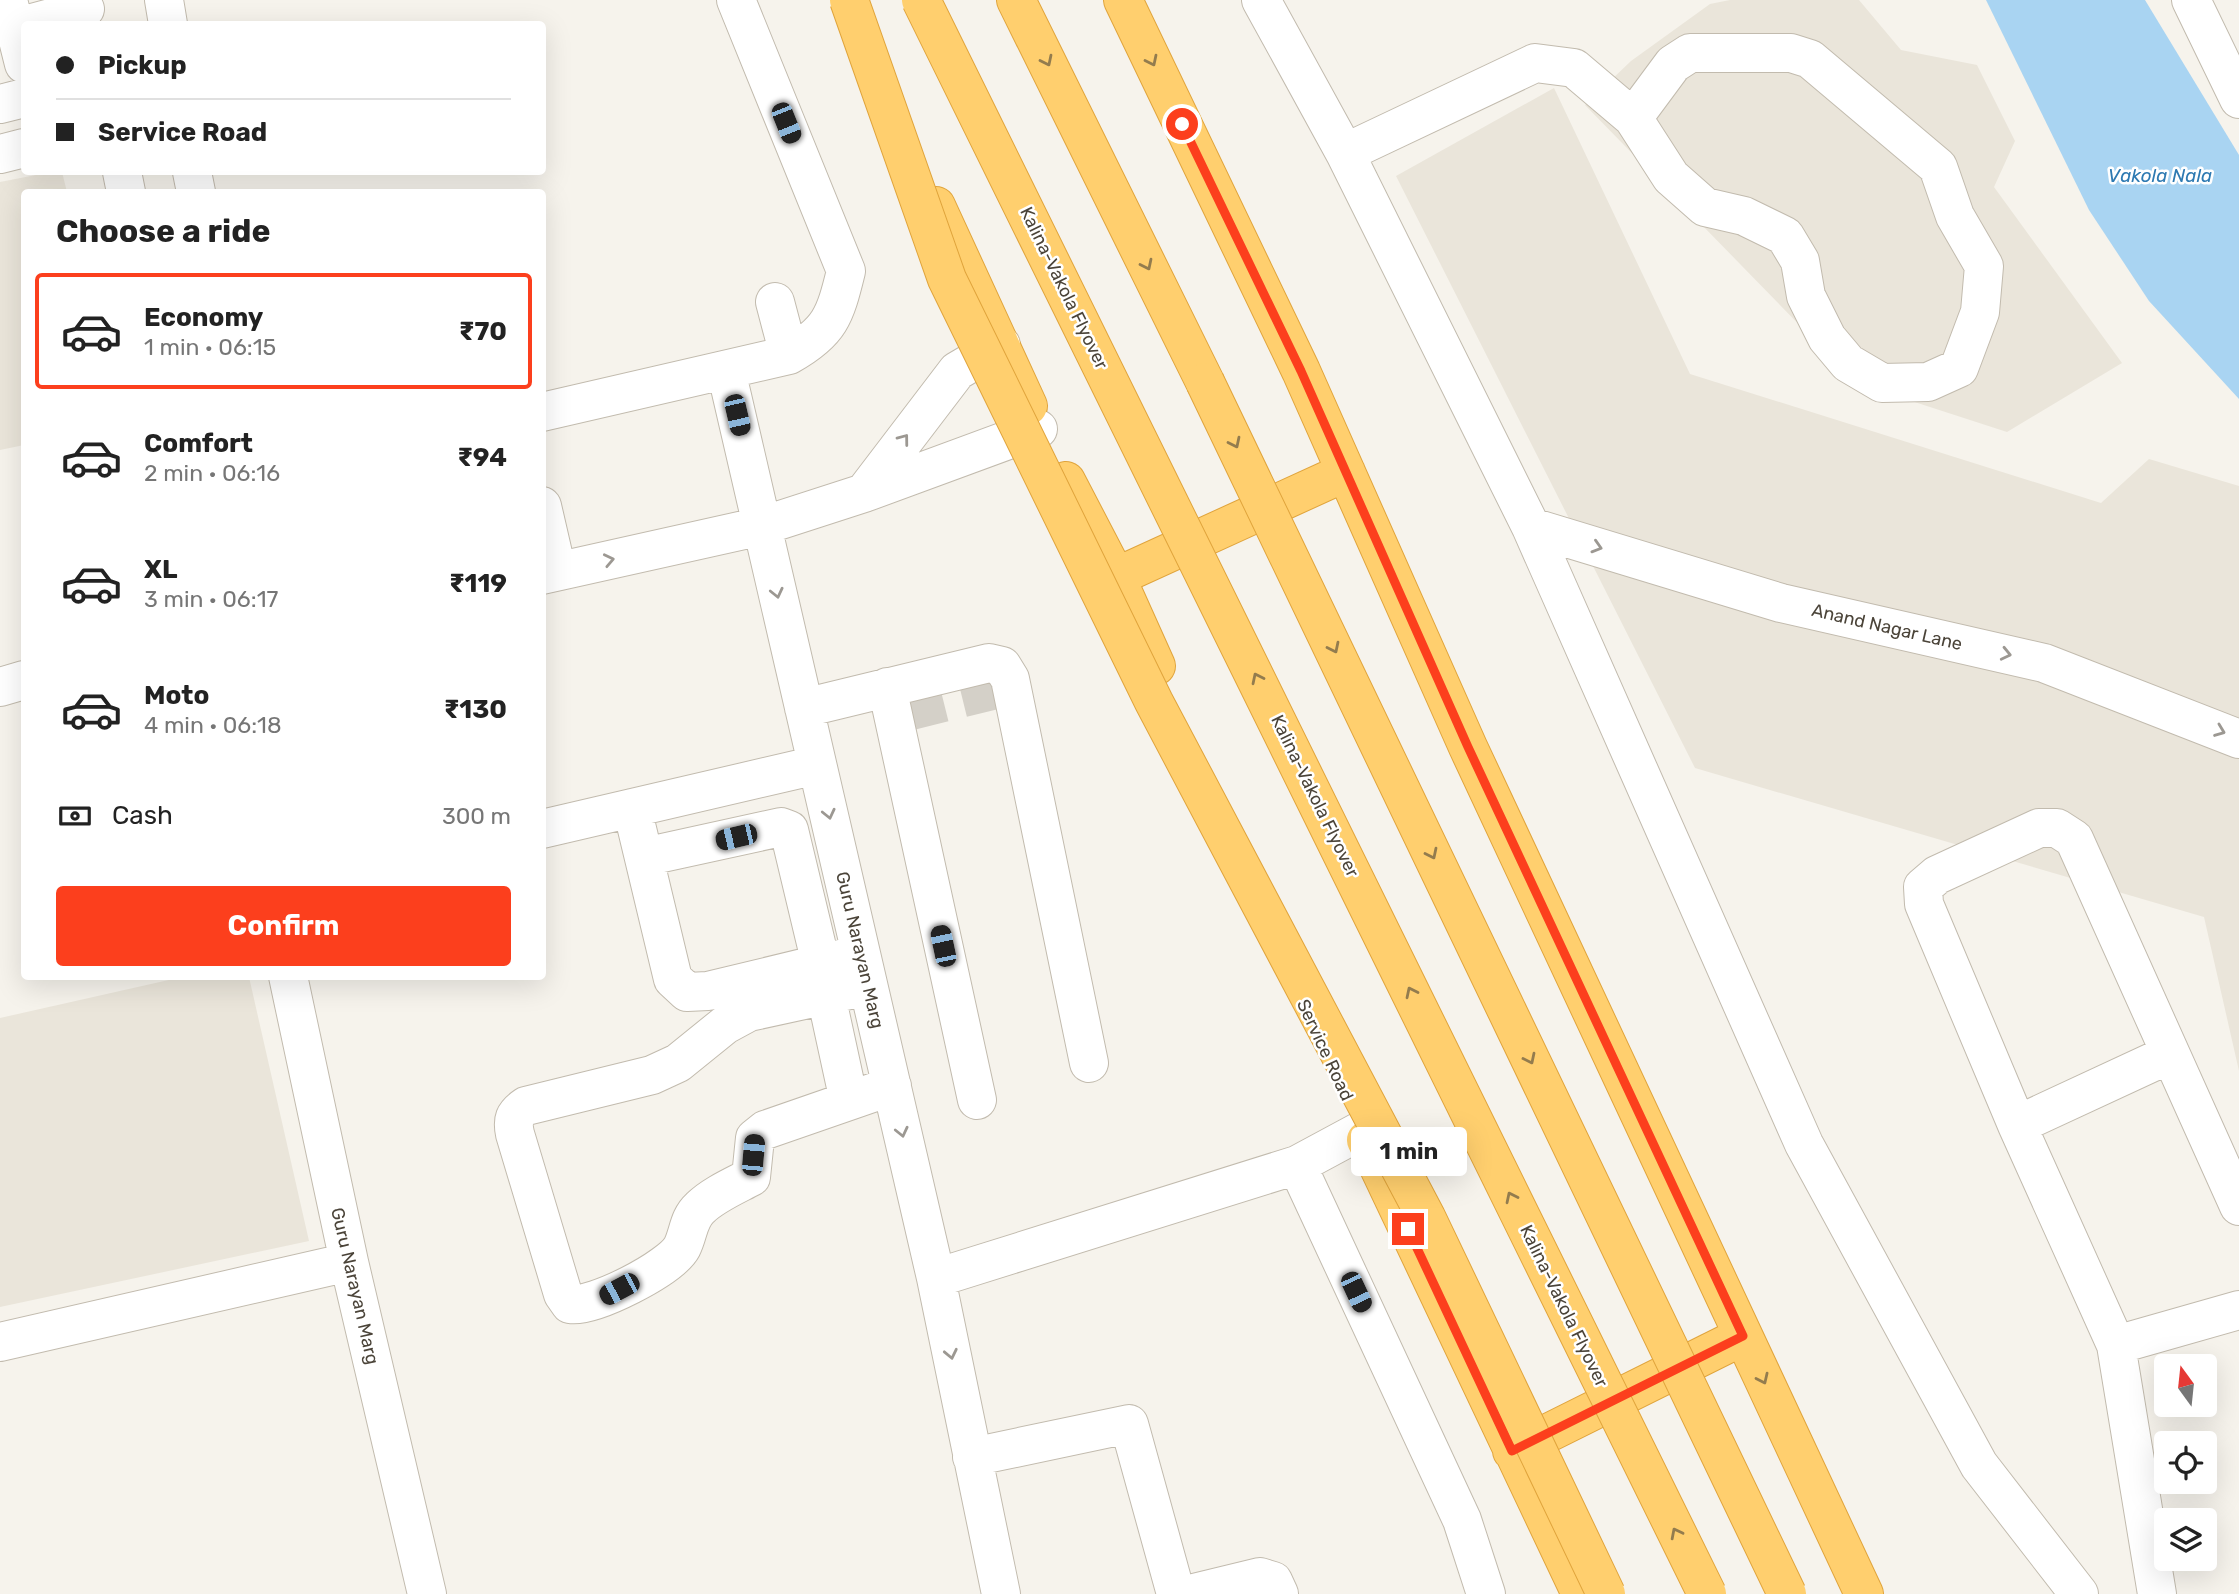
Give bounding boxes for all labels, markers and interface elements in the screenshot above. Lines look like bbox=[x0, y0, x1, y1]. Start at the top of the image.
text: Pickup bbox=[98, 50, 187, 81]
one-way arrow bbox=[1038, 54, 1052, 66]
one-way arrow bbox=[1144, 54, 1158, 67]
car bbox=[769, 100, 804, 146]
route start bbox=[1166, 108, 1198, 140]
text: Service Road bbox=[98, 117, 267, 148]
water label: Vakola Nala bbox=[2108, 164, 2212, 187]
street label: Kalina-Vakola Flyover bbox=[1015, 203, 1113, 373]
text: Choose a ride bbox=[56, 212, 270, 250]
one-way arrow bbox=[1139, 258, 1153, 270]
icon: car bbox=[60, 300, 123, 363]
text: Economy bbox=[144, 302, 263, 333]
text: ₹70 bbox=[459, 316, 507, 347]
text: 1 min · 06:15 bbox=[144, 333, 276, 361]
car bbox=[723, 392, 752, 438]
icon: car bbox=[60, 426, 123, 489]
text: Comfort bbox=[144, 428, 253, 459]
one-way arrow bbox=[896, 434, 909, 446]
one-way arrow bbox=[1227, 436, 1241, 448]
text: ₹94 bbox=[457, 442, 507, 473]
text: 2 min · 06:16 bbox=[144, 459, 280, 487]
one-way arrow bbox=[1590, 539, 1602, 554]
icon: car bbox=[60, 552, 123, 615]
text: XL bbox=[144, 554, 177, 585]
one-way arrow bbox=[603, 554, 615, 568]
text: ₹119 bbox=[449, 568, 507, 599]
text: 3 min · 06:17 bbox=[144, 585, 278, 613]
one-way arrow bbox=[769, 587, 784, 599]
street label: Anand Nagar Lane bbox=[1810, 599, 1964, 655]
one-way arrow bbox=[1325, 641, 1339, 654]
one-way arrow bbox=[2000, 646, 2012, 660]
one-way arrow bbox=[1251, 673, 1265, 685]
icon: car bbox=[60, 678, 123, 741]
text: Moto bbox=[144, 680, 209, 711]
text: ₹130 bbox=[444, 694, 507, 725]
text: 4 min · 06:18 bbox=[144, 711, 282, 739]
street label: Kalina-Vakola Flyover bbox=[1266, 711, 1364, 881]
one-way arrow bbox=[2213, 723, 2225, 737]
icon: cash bbox=[56, 797, 94, 835]
text: Cash bbox=[112, 800, 173, 831]
text: 300 m bbox=[442, 802, 511, 830]
one-way arrow bbox=[820, 808, 835, 820]
car bbox=[714, 822, 759, 852]
one-way arrow bbox=[1423, 847, 1437, 859]
street label: Guru Narayan Marg bbox=[831, 869, 889, 1031]
button: Confirm bbox=[56, 886, 511, 966]
car bbox=[929, 923, 958, 969]
one-way arrow bbox=[1406, 987, 1420, 999]
street label: Service Road bbox=[1292, 996, 1358, 1104]
one-way arrow bbox=[1522, 1052, 1536, 1064]
one-way arrow bbox=[894, 1125, 908, 1137]
callout: 1 min bbox=[1350, 1128, 1466, 1176]
car bbox=[741, 1133, 766, 1177]
text: 1 min bbox=[1380, 1137, 1438, 1165]
one-way arrow bbox=[1505, 1192, 1519, 1204]
street label: Guru Narayan Marg bbox=[326, 1205, 384, 1367]
route end bbox=[1392, 1213, 1424, 1245]
street label: Kalina-Vakola Flyover bbox=[1515, 1221, 1613, 1391]
car bbox=[1338, 1269, 1375, 1315]
car bbox=[596, 1270, 643, 1308]
one-way arrow bbox=[943, 1348, 958, 1360]
north arrow bbox=[2154, 1354, 2217, 1418]
map controls bbox=[2154, 1354, 2217, 1571]
one-way arrow bbox=[1755, 1372, 1769, 1384]
button: locate bbox=[2154, 1431, 2217, 1494]
button: layers bbox=[2154, 1508, 2217, 1571]
one-way arrow bbox=[1671, 1528, 1685, 1540]

